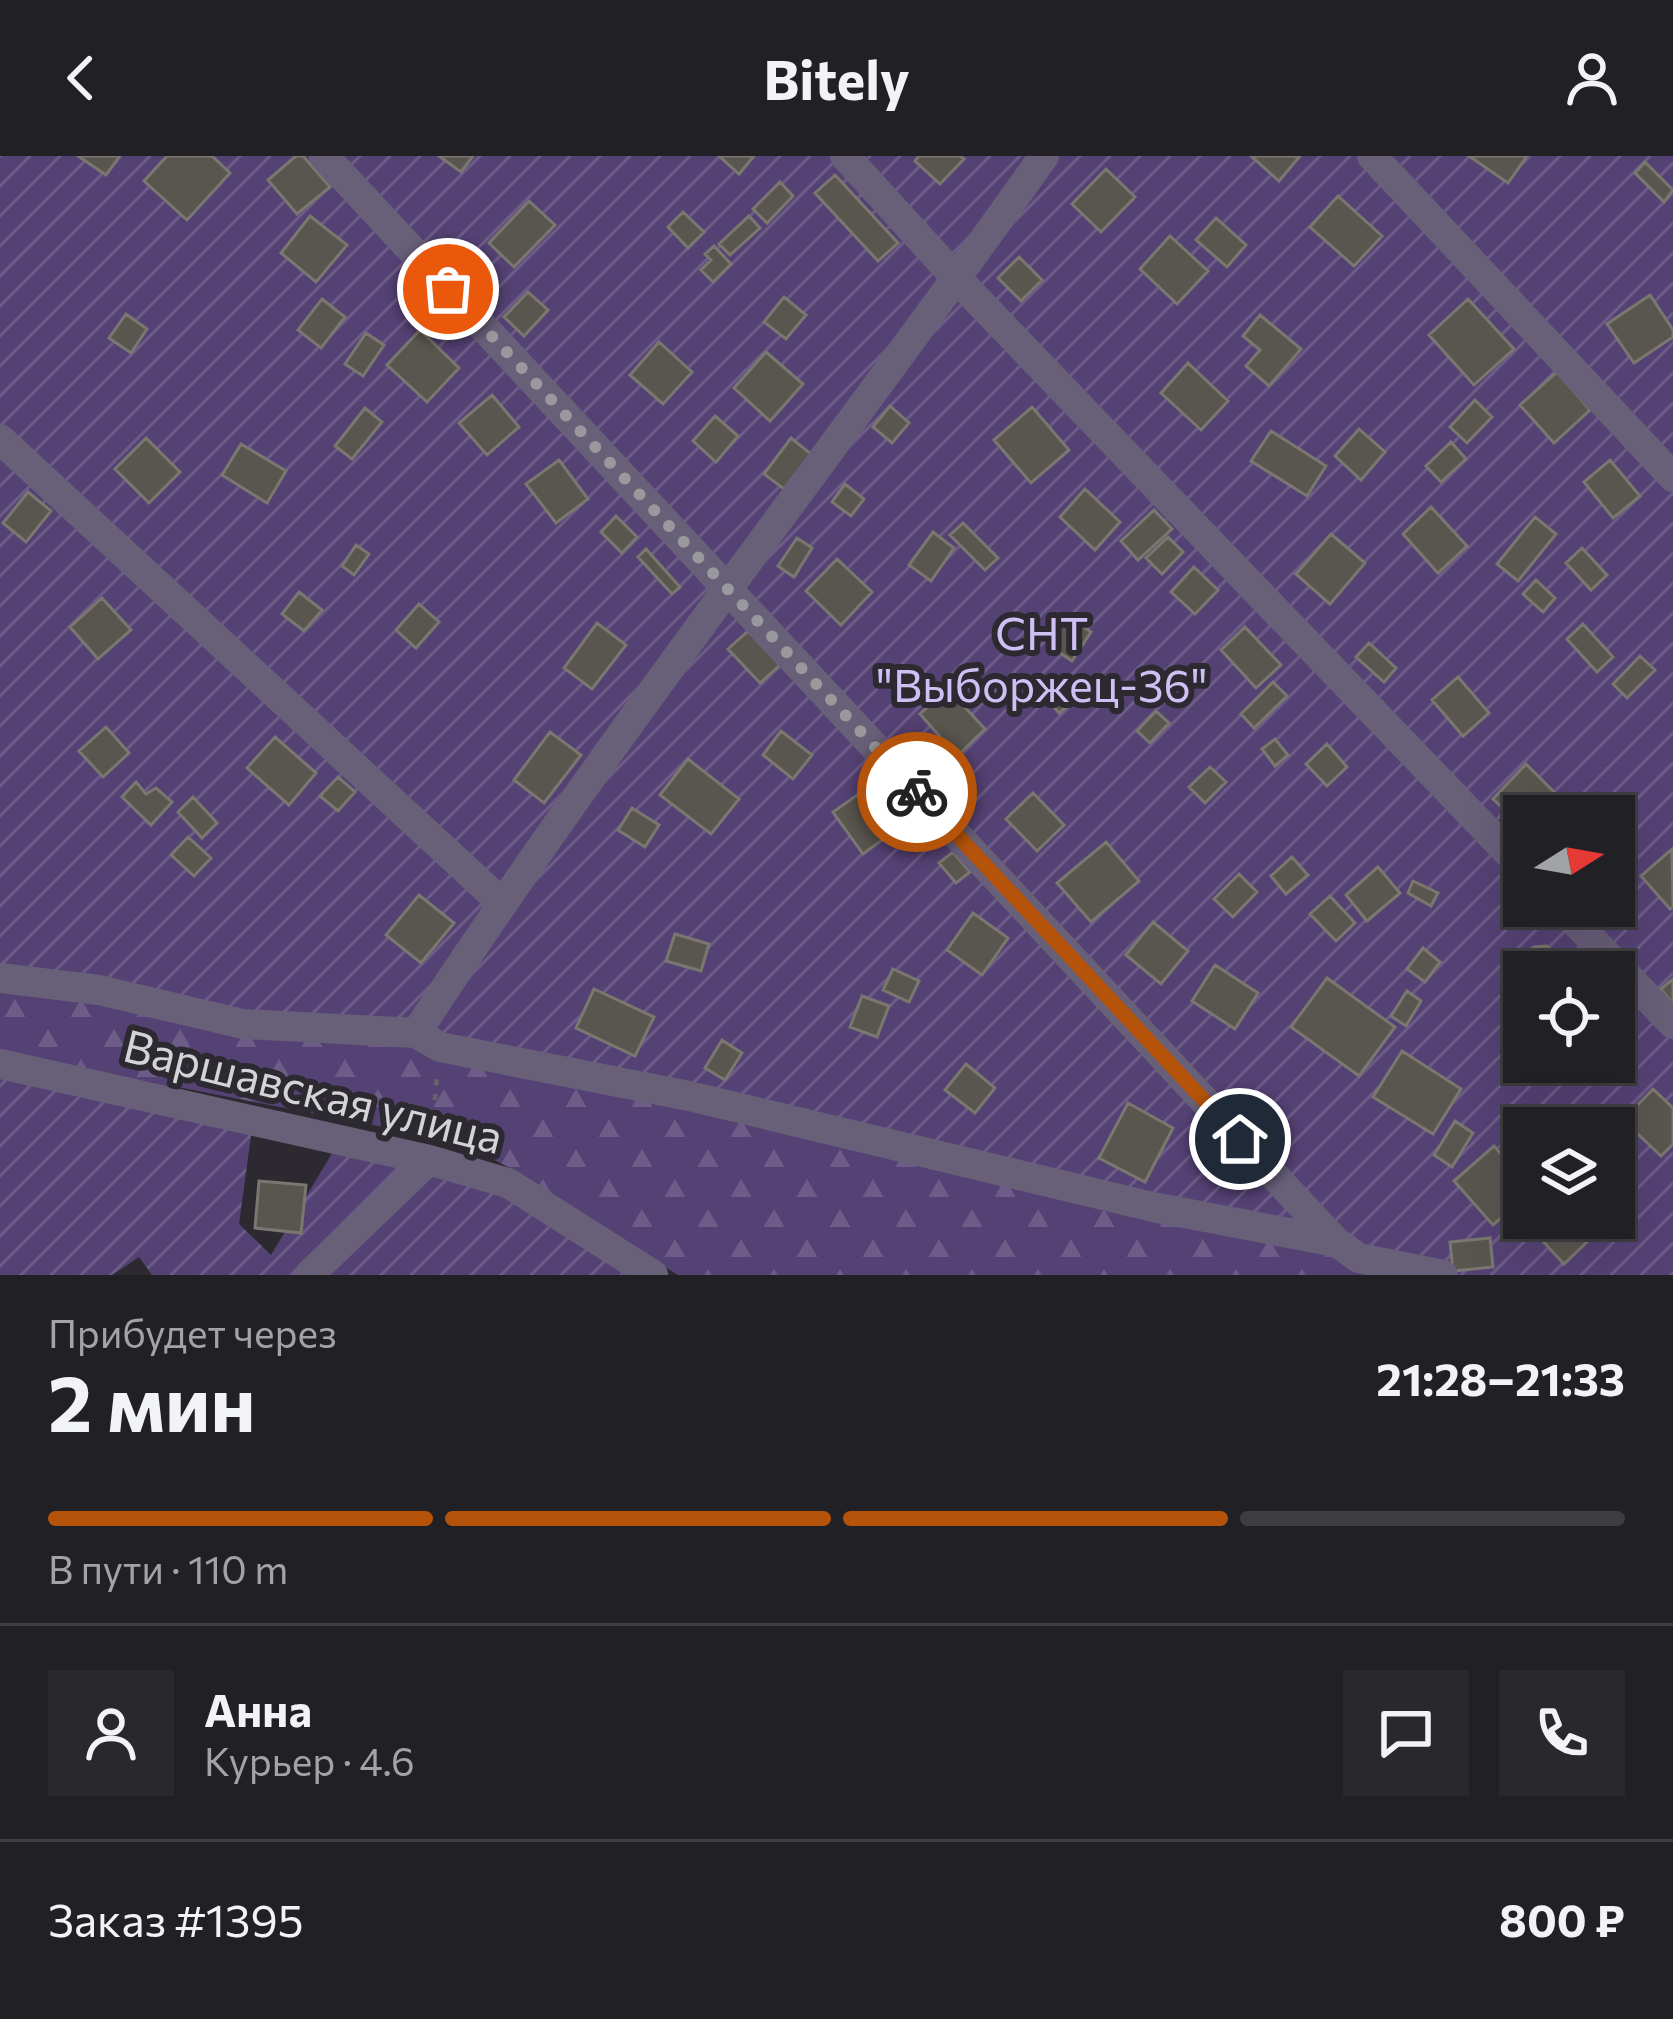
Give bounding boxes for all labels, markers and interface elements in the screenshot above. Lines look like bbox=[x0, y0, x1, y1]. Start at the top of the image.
icon: back bbox=[48, 45, 114, 111]
text: Bitely bbox=[763, 45, 910, 111]
icon: person bbox=[1559, 45, 1625, 111]
pin bbox=[397, 238, 499, 340]
icon: bag bbox=[415, 256, 481, 322]
park label: СНТ "Выборжец-36" bbox=[876, 604, 1208, 711]
courier bbox=[857, 732, 977, 852]
icon: bike bbox=[884, 759, 950, 825]
north arrow bbox=[1503, 795, 1635, 927]
map controls bbox=[1503, 795, 1635, 1239]
button: locate bbox=[1503, 951, 1635, 1083]
street label: Варшавская улица bbox=[119, 1016, 509, 1163]
pin bbox=[1189, 1088, 1291, 1190]
icon: home bbox=[1207, 1106, 1273, 1172]
button: layers bbox=[1503, 1107, 1635, 1239]
text: Прибудет через bbox=[48, 1308, 337, 1356]
text: 21:28–21:33 bbox=[1376, 1350, 1625, 1405]
text: 2 мин bbox=[48, 1353, 256, 1448]
text: В пути · 110 m bbox=[48, 1544, 288, 1592]
button: person bbox=[48, 1670, 174, 1796]
button: chat bbox=[1343, 1670, 1469, 1796]
button: phone bbox=[1499, 1670, 1625, 1796]
text: Анна bbox=[204, 1681, 312, 1736]
text: Курьер · 4.6 bbox=[204, 1736, 415, 1784]
text: Заказ #1395 bbox=[48, 1891, 304, 1946]
text: 800 ₽ bbox=[1499, 1891, 1625, 1946]

